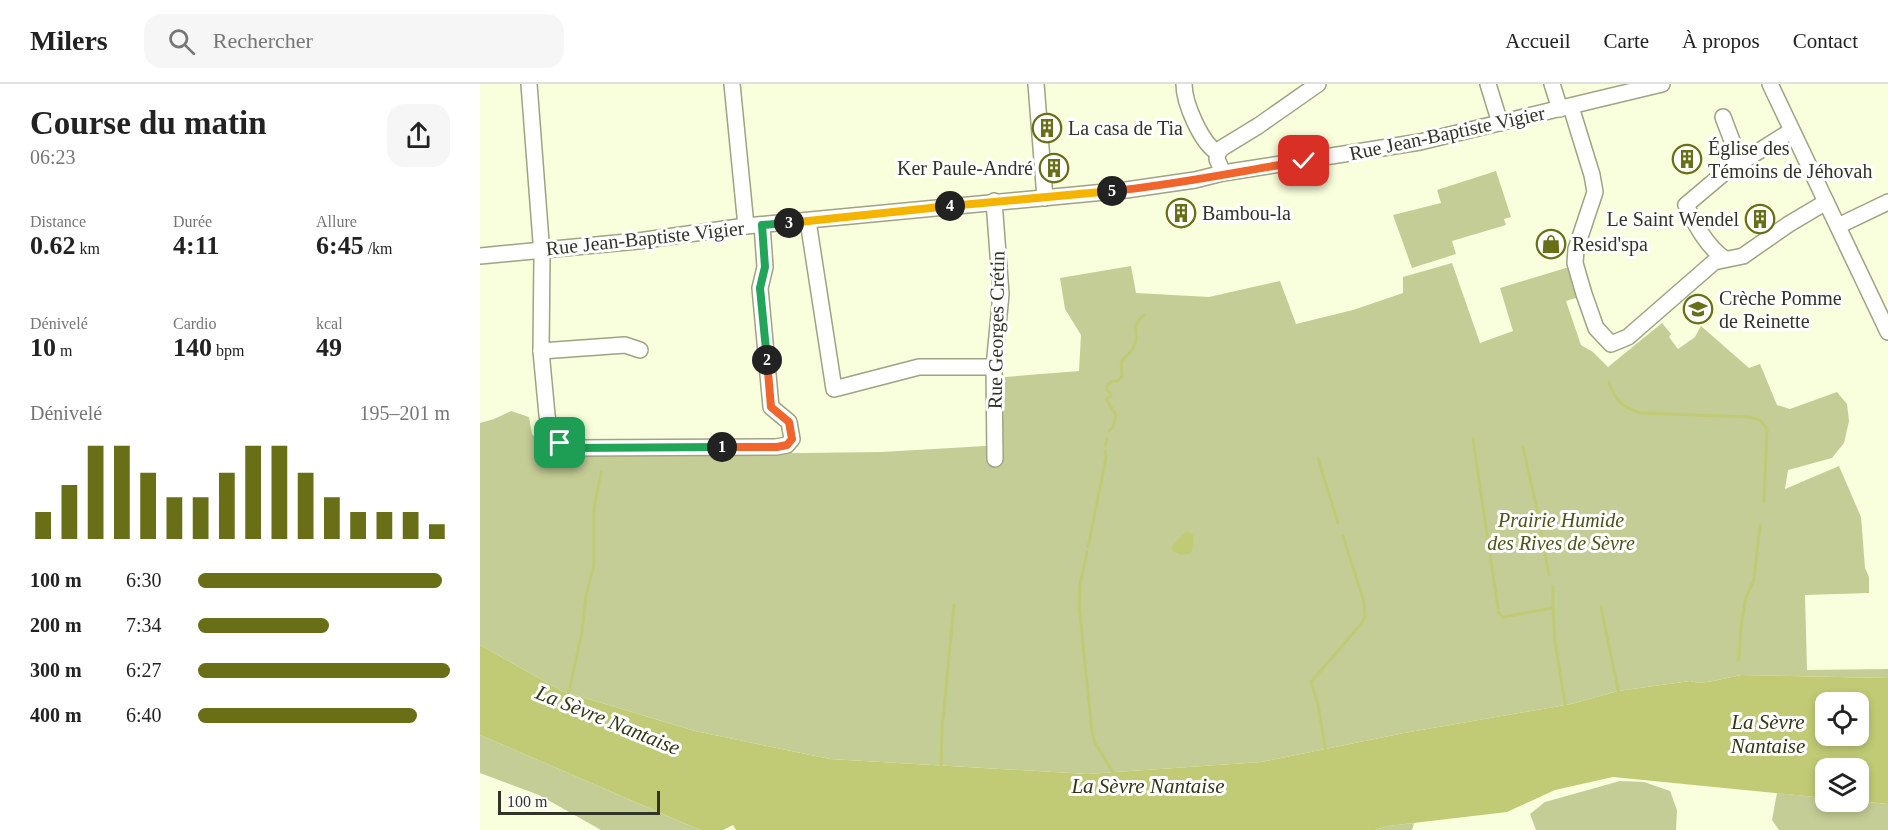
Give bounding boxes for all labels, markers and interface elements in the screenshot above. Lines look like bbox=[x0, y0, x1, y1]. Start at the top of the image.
search box bbox=[144, 14, 564, 68]
text: Milers bbox=[30, 25, 108, 56]
icon: search bbox=[165, 25, 198, 58]
text: Rechercher bbox=[213, 28, 313, 53]
text: Accueil bbox=[1505, 29, 1571, 53]
text: Carte bbox=[1604, 29, 1649, 53]
text: À propos bbox=[1682, 29, 1760, 53]
text: Contact bbox=[1793, 29, 1858, 53]
street label: Rue Jean-Baptiste Vigier bbox=[1347, 101, 1547, 165]
button: share bbox=[387, 104, 450, 167]
text: Course du matin bbox=[30, 105, 267, 141]
building icon: La casa de Tia bbox=[1031, 112, 1063, 144]
place label: La casa de Tia bbox=[1068, 117, 1183, 139]
pin bbox=[1278, 135, 1329, 186]
place label: Église des Témoins de Jéhovah bbox=[1708, 137, 1872, 182]
building icon: Église des Témoins de Jéhovah bbox=[1671, 143, 1703, 175]
icon: check bbox=[1287, 144, 1320, 177]
text: 06:23 bbox=[30, 146, 76, 168]
building icon: Ker Paule-André bbox=[1038, 152, 1070, 184]
place label: Ker Paule-André bbox=[897, 157, 1033, 179]
pin: 5 bbox=[1097, 176, 1127, 206]
text: 5 bbox=[1108, 182, 1116, 199]
pin: 4 bbox=[935, 191, 965, 221]
text: 4 bbox=[946, 197, 954, 214]
building icon: Bambou-la bbox=[1165, 197, 1197, 229]
place label: Bambou-la bbox=[1202, 202, 1291, 224]
building icon: Le Saint Wendel bbox=[1744, 203, 1776, 235]
pin: 3 bbox=[774, 208, 804, 238]
place label: Le Saint Wendel bbox=[1607, 208, 1739, 230]
text: Distance bbox=[30, 213, 86, 230]
text: Durée bbox=[173, 213, 212, 230]
text: Allure bbox=[316, 213, 357, 230]
text: 3 bbox=[785, 214, 793, 231]
street label: Rue Jean-Baptiste Vigier bbox=[545, 217, 746, 260]
shop icon: Resid'spa bbox=[1535, 228, 1567, 260]
text: 0.62 bbox=[30, 231, 76, 260]
text: 4:11 bbox=[173, 231, 219, 260]
text: 6:45 bbox=[316, 231, 364, 260]
place label: Resid'spa bbox=[1572, 233, 1648, 256]
text: km bbox=[76, 240, 100, 257]
text: /km bbox=[364, 240, 393, 257]
street label: Rue Georges Crétin bbox=[984, 251, 1009, 409]
place label: Crèche Pomme de Reinette bbox=[1719, 287, 1842, 332]
school or university icon: Crèche Pomme de Reinette bbox=[1682, 293, 1714, 325]
text: Dénivelé bbox=[30, 315, 88, 332]
text: Cardio bbox=[173, 315, 217, 332]
text: kcal bbox=[316, 315, 343, 332]
text: 10 bbox=[30, 333, 56, 362]
text: 140 bbox=[173, 333, 212, 362]
text: 49 bbox=[316, 333, 342, 362]
text: m bbox=[56, 342, 72, 359]
text: bpm bbox=[212, 342, 244, 359]
pin: 2 bbox=[752, 345, 782, 375]
text: 2 bbox=[763, 351, 771, 368]
text: Dénivelé bbox=[30, 402, 102, 424]
text: 195–201 m bbox=[359, 402, 450, 424]
pin bbox=[534, 417, 585, 468]
icon: arrive bbox=[543, 426, 576, 459]
pin: 1 bbox=[707, 432, 737, 462]
text: 1 bbox=[718, 438, 726, 455]
park label: Prairie Humide des Rives de Sèvre bbox=[1487, 509, 1635, 554]
text: 100 m bbox=[30, 569, 82, 591]
text: 6:30 bbox=[126, 569, 162, 591]
text: 200 m bbox=[30, 614, 82, 636]
text: 7:34 bbox=[126, 614, 162, 636]
text: 300 m bbox=[30, 659, 82, 681]
text: 6:27 bbox=[126, 659, 162, 681]
water label: La Sèvre Nantaise bbox=[532, 680, 684, 760]
map controls bbox=[1815, 692, 1869, 812]
button: locate bbox=[1815, 692, 1869, 746]
text: 400 m bbox=[30, 704, 82, 726]
text: 6:40 bbox=[126, 704, 162, 726]
water label: La Sèvre Nantaise bbox=[1730, 710, 1805, 758]
button: layers bbox=[1815, 758, 1869, 812]
water label: La Sèvre Nantaise bbox=[1070, 774, 1225, 798]
scale bar bbox=[498, 788, 660, 816]
text: 100 m bbox=[507, 793, 547, 810]

